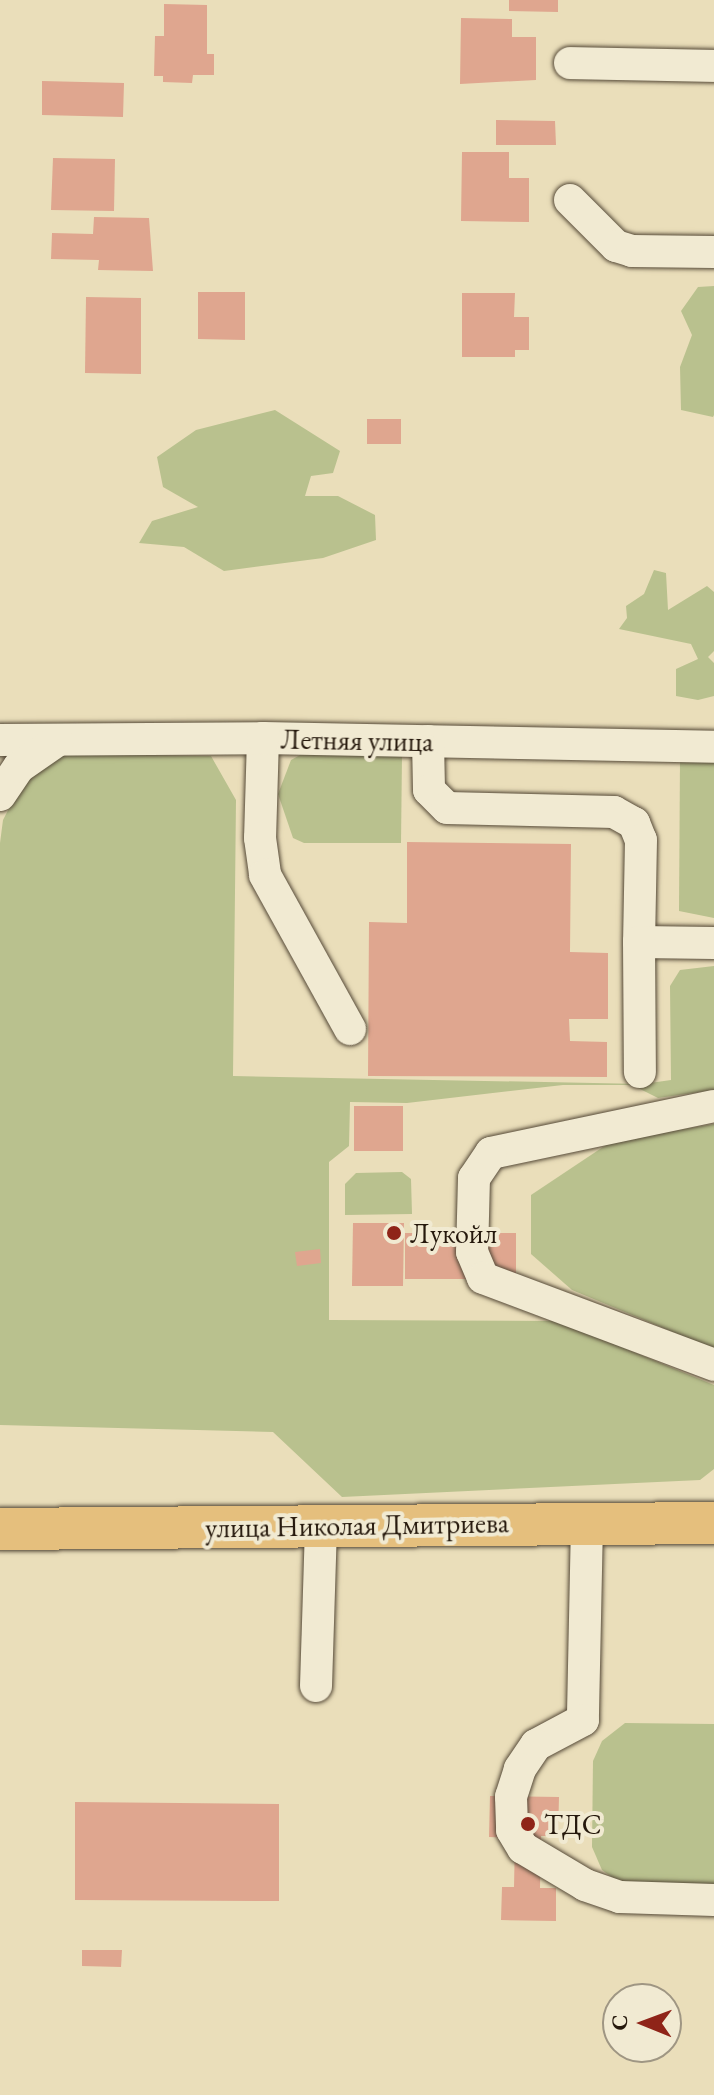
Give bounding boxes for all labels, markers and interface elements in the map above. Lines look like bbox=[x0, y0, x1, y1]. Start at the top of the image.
street label: Летняя улица bbox=[280, 722, 434, 758]
place label: Лукойл bbox=[410, 1216, 497, 1250]
marker: Лукойл bbox=[385, 1224, 403, 1242]
street label: улица Николая Дмитриева bbox=[205, 1506, 509, 1544]
place label: ТДС bbox=[544, 1807, 602, 1841]
marker: ТДС bbox=[519, 1815, 537, 1833]
north arrow bbox=[602, 1983, 682, 2063]
text: С bbox=[605, 2015, 634, 2031]

